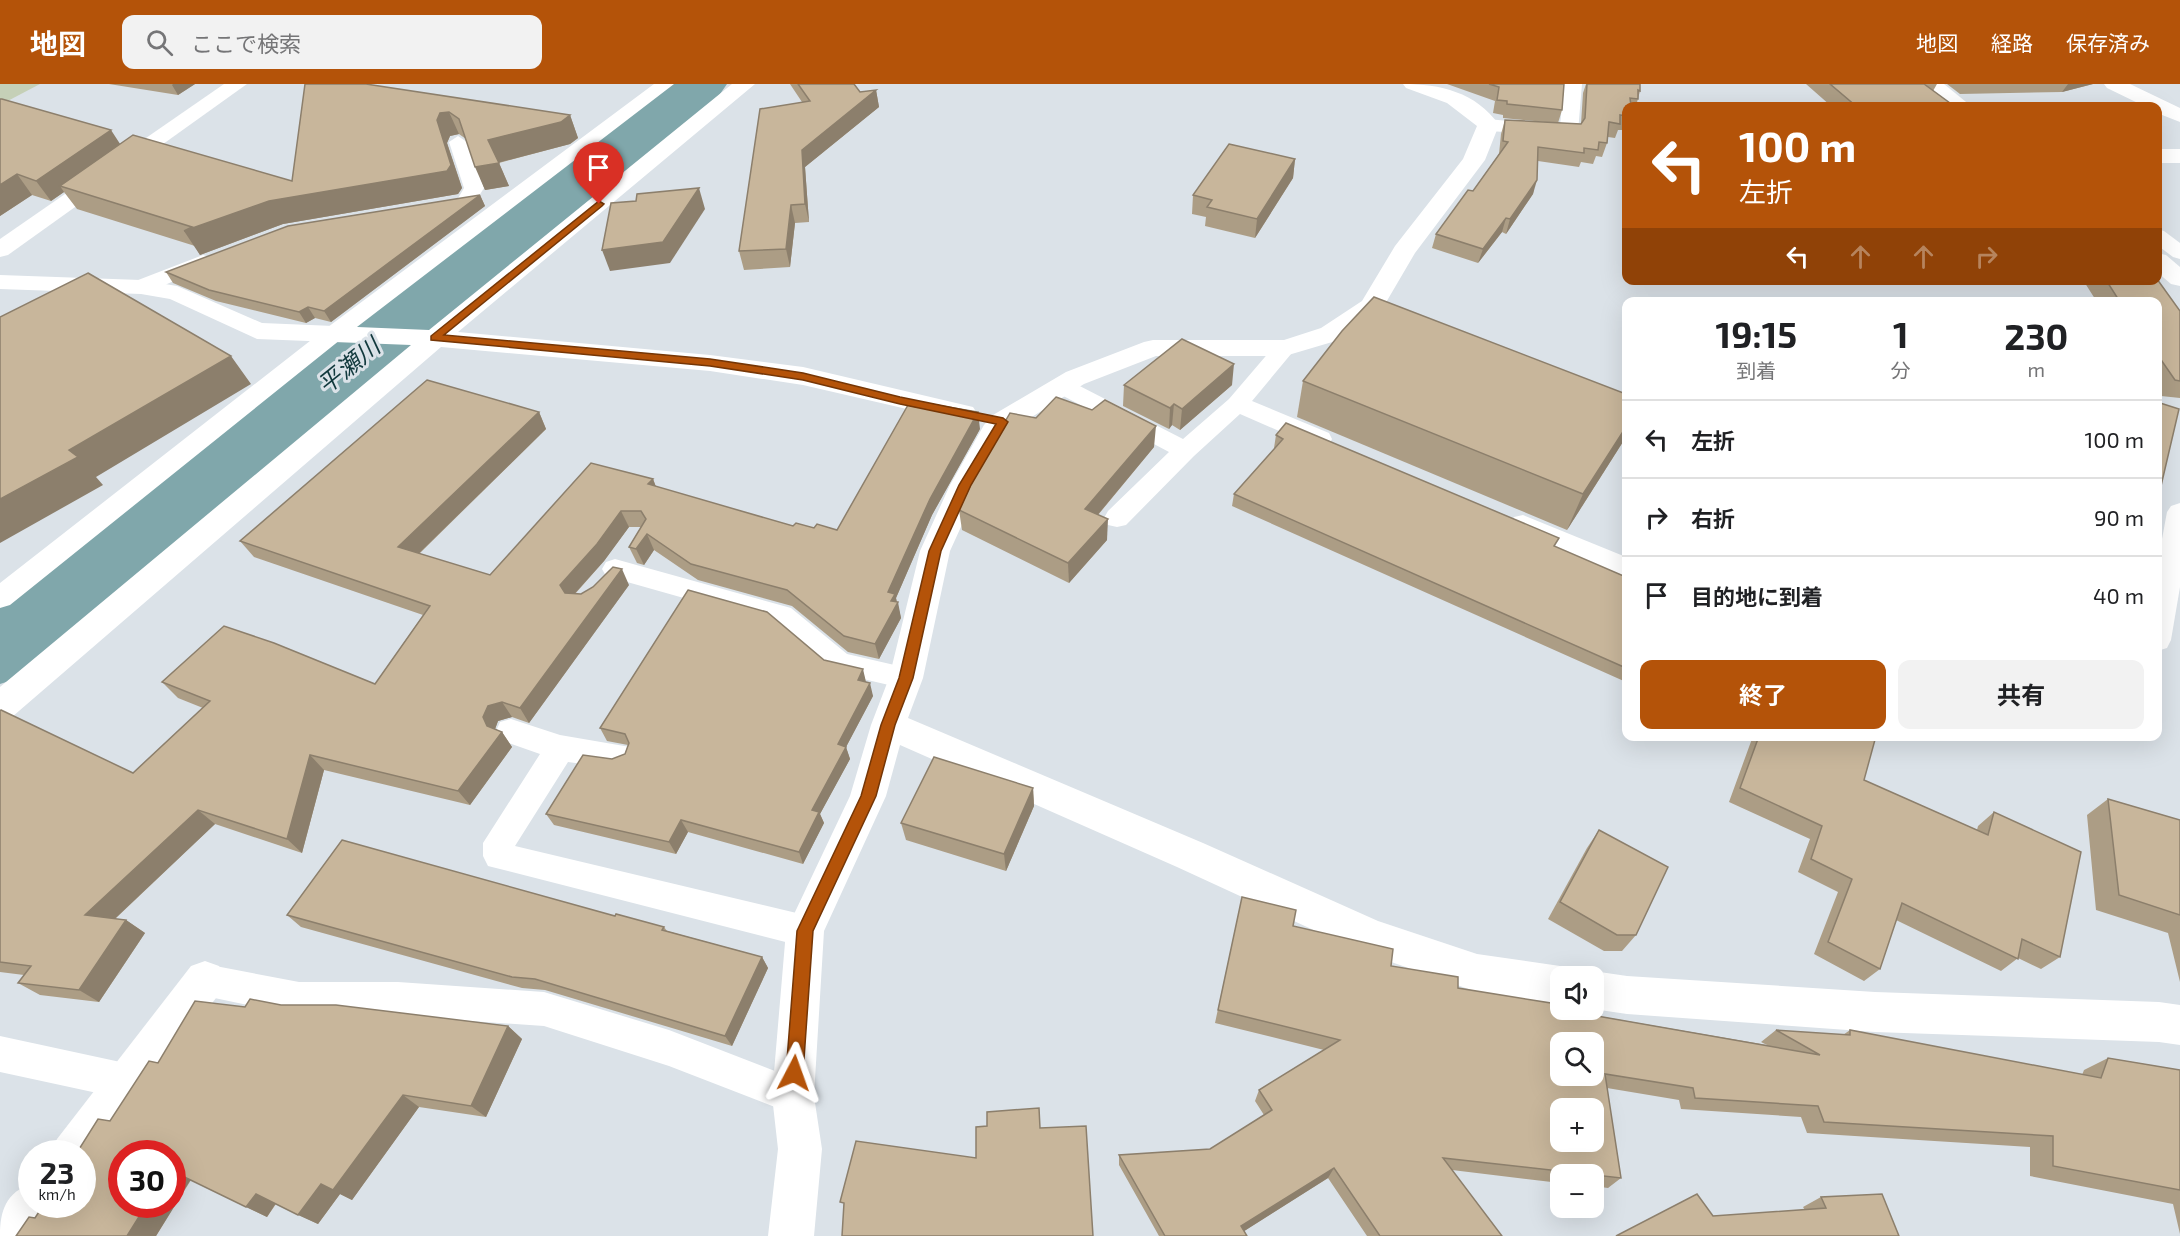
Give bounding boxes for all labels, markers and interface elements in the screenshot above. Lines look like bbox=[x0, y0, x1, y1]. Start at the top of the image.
search box bbox=[122, 15, 542, 69]
text: 地図 bbox=[30, 26, 86, 60]
icon: search bbox=[143, 26, 176, 59]
text: ここで検索 bbox=[191, 30, 301, 56]
text: 地図 bbox=[1916, 30, 1958, 55]
text: 経路 bbox=[1991, 30, 2033, 55]
text: 保存済み bbox=[2066, 30, 2150, 55]
text: 100 m bbox=[1739, 120, 1856, 170]
icon: left bbox=[1640, 126, 1718, 204]
pin bbox=[573, 142, 624, 204]
icon: arrive bbox=[582, 151, 615, 184]
text: 左折 bbox=[1739, 175, 1793, 207]
icon: left bbox=[1781, 240, 1814, 273]
icon: ahead bbox=[1844, 240, 1877, 273]
icon: ahead bbox=[1907, 240, 1940, 273]
icon: right bbox=[1970, 240, 2003, 273]
text: 19:15 bbox=[1716, 312, 1797, 355]
text: 1 bbox=[1893, 312, 1908, 355]
text: 230 bbox=[2004, 314, 2068, 357]
water label: 平瀬川 bbox=[311, 329, 387, 399]
text: m bbox=[2028, 357, 2045, 381]
text: 到着 bbox=[1736, 358, 1776, 382]
text: 分 bbox=[1891, 358, 1911, 382]
icon: left bbox=[1640, 423, 1673, 456]
text: 100 m bbox=[2085, 426, 2144, 452]
text: 左折 bbox=[1691, 427, 1735, 453]
icon: right bbox=[1640, 501, 1673, 534]
text: 90 m bbox=[2094, 504, 2144, 530]
text: 右折 bbox=[1691, 505, 1735, 531]
icon: arrive bbox=[1640, 579, 1673, 612]
text: 40 m bbox=[2093, 582, 2144, 608]
text: 目的地に到着 bbox=[1691, 583, 1823, 609]
button: 終了 bbox=[1640, 660, 1886, 729]
button: 共有 bbox=[1898, 660, 2144, 729]
map controls bbox=[1550, 966, 1604, 1218]
button: sound bbox=[1550, 966, 1604, 1020]
button: search bbox=[1550, 1032, 1604, 1086]
position arrow bbox=[762, 1041, 826, 1105]
button: + bbox=[1550, 1098, 1604, 1152]
speed limit sign: 30 bbox=[108, 1140, 186, 1218]
text: 23 bbox=[40, 1154, 74, 1190]
button: − bbox=[1550, 1164, 1604, 1218]
text: km/h bbox=[38, 1185, 76, 1203]

